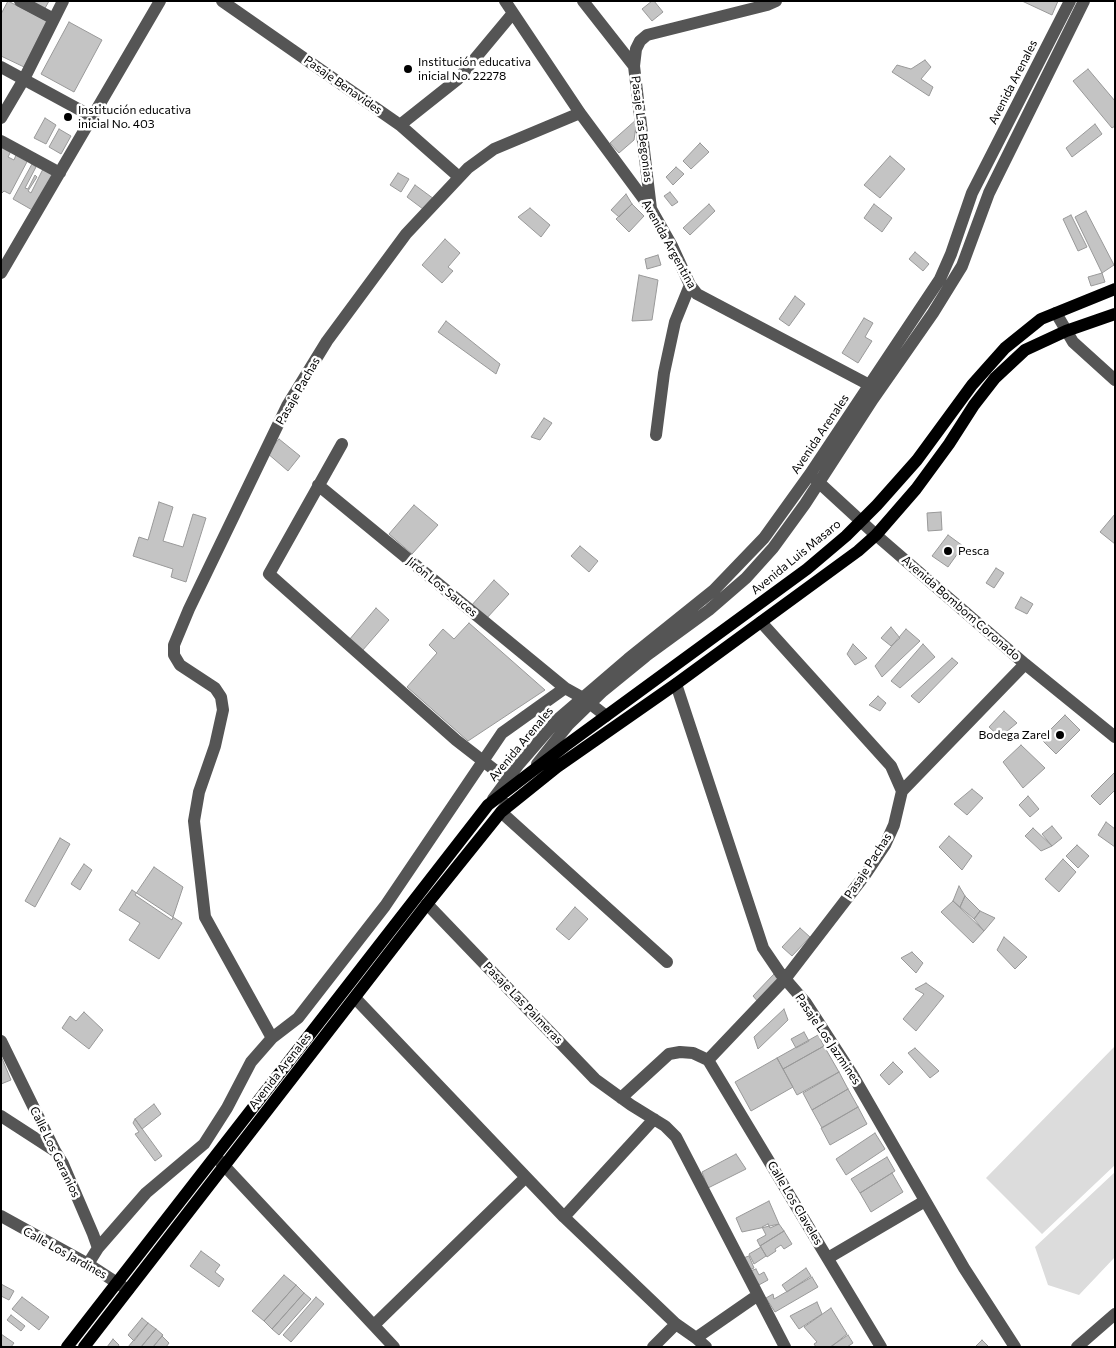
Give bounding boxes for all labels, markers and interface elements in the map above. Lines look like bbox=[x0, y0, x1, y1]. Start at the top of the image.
street label: Avenida Arenales bbox=[986, 37, 1040, 127]
street label: Pasaje Benavides bbox=[301, 53, 385, 117]
place label: Institución educativa inicial No. 22278 bbox=[418, 55, 531, 83]
marker: Institución educativa inicial No. 22278 bbox=[402, 63, 414, 75]
street label: Pasaje Las Begonias bbox=[628, 75, 656, 183]
place label: Institución educativa inicial No. 403 bbox=[78, 103, 191, 131]
marker: Institución educativa inicial No. 403 bbox=[62, 111, 74, 123]
street label: Avenida Argentina bbox=[639, 197, 699, 291]
street label: Pasaje Pachas bbox=[273, 355, 323, 427]
street label: Avenida Arenales bbox=[788, 392, 852, 476]
street label: Avenida Luis Masaro bbox=[748, 516, 844, 598]
place label: Pesca bbox=[958, 544, 989, 558]
marker: Pesca bbox=[942, 545, 954, 557]
street label: Avenida Bombom Coronado bbox=[899, 553, 1023, 663]
street label: Jirón Los Sauces bbox=[404, 554, 480, 620]
street label: Avenida Arenales bbox=[486, 704, 556, 784]
place label: Bodega Zarel bbox=[979, 728, 1050, 742]
marker: Bodega Zarel bbox=[1054, 729, 1066, 741]
street label: Pasaje Pachas bbox=[841, 830, 895, 902]
street label: Pasaje Las Palmeras bbox=[480, 959, 566, 1047]
street label: Pasaje Los Jazmines bbox=[792, 991, 864, 1087]
street label: Avenida Arenales bbox=[246, 1030, 314, 1112]
street label: Calle Los Geranios bbox=[27, 1104, 83, 1200]
street label: Calle Los Claveles bbox=[764, 1158, 826, 1248]
street label: Calle Los Jardines bbox=[20, 1224, 110, 1282]

